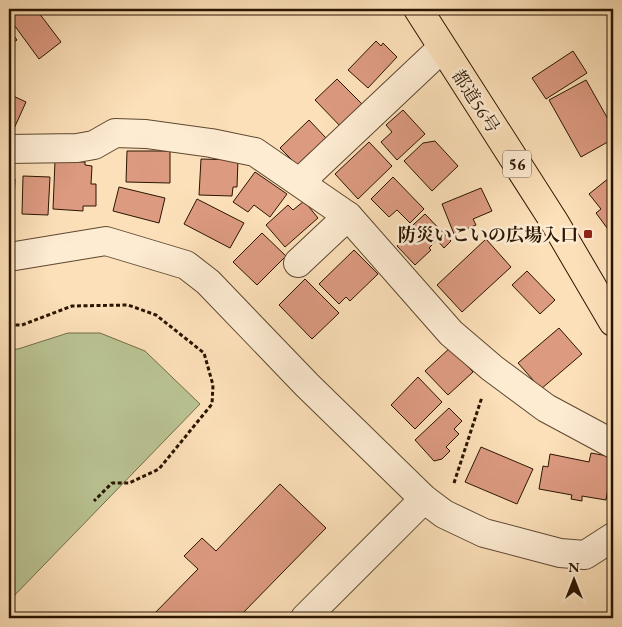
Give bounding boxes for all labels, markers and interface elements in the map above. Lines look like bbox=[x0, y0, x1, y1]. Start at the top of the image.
street label: 都道56号 bbox=[447, 65, 505, 137]
road number: 56 bbox=[503, 150, 531, 178]
place label: 防災いこいの広場入口 bbox=[398, 223, 578, 246]
marker: 防災いこいの広場入口 bbox=[582, 228, 594, 240]
north arrow bbox=[550, 554, 600, 604]
text: N bbox=[568, 558, 580, 576]

